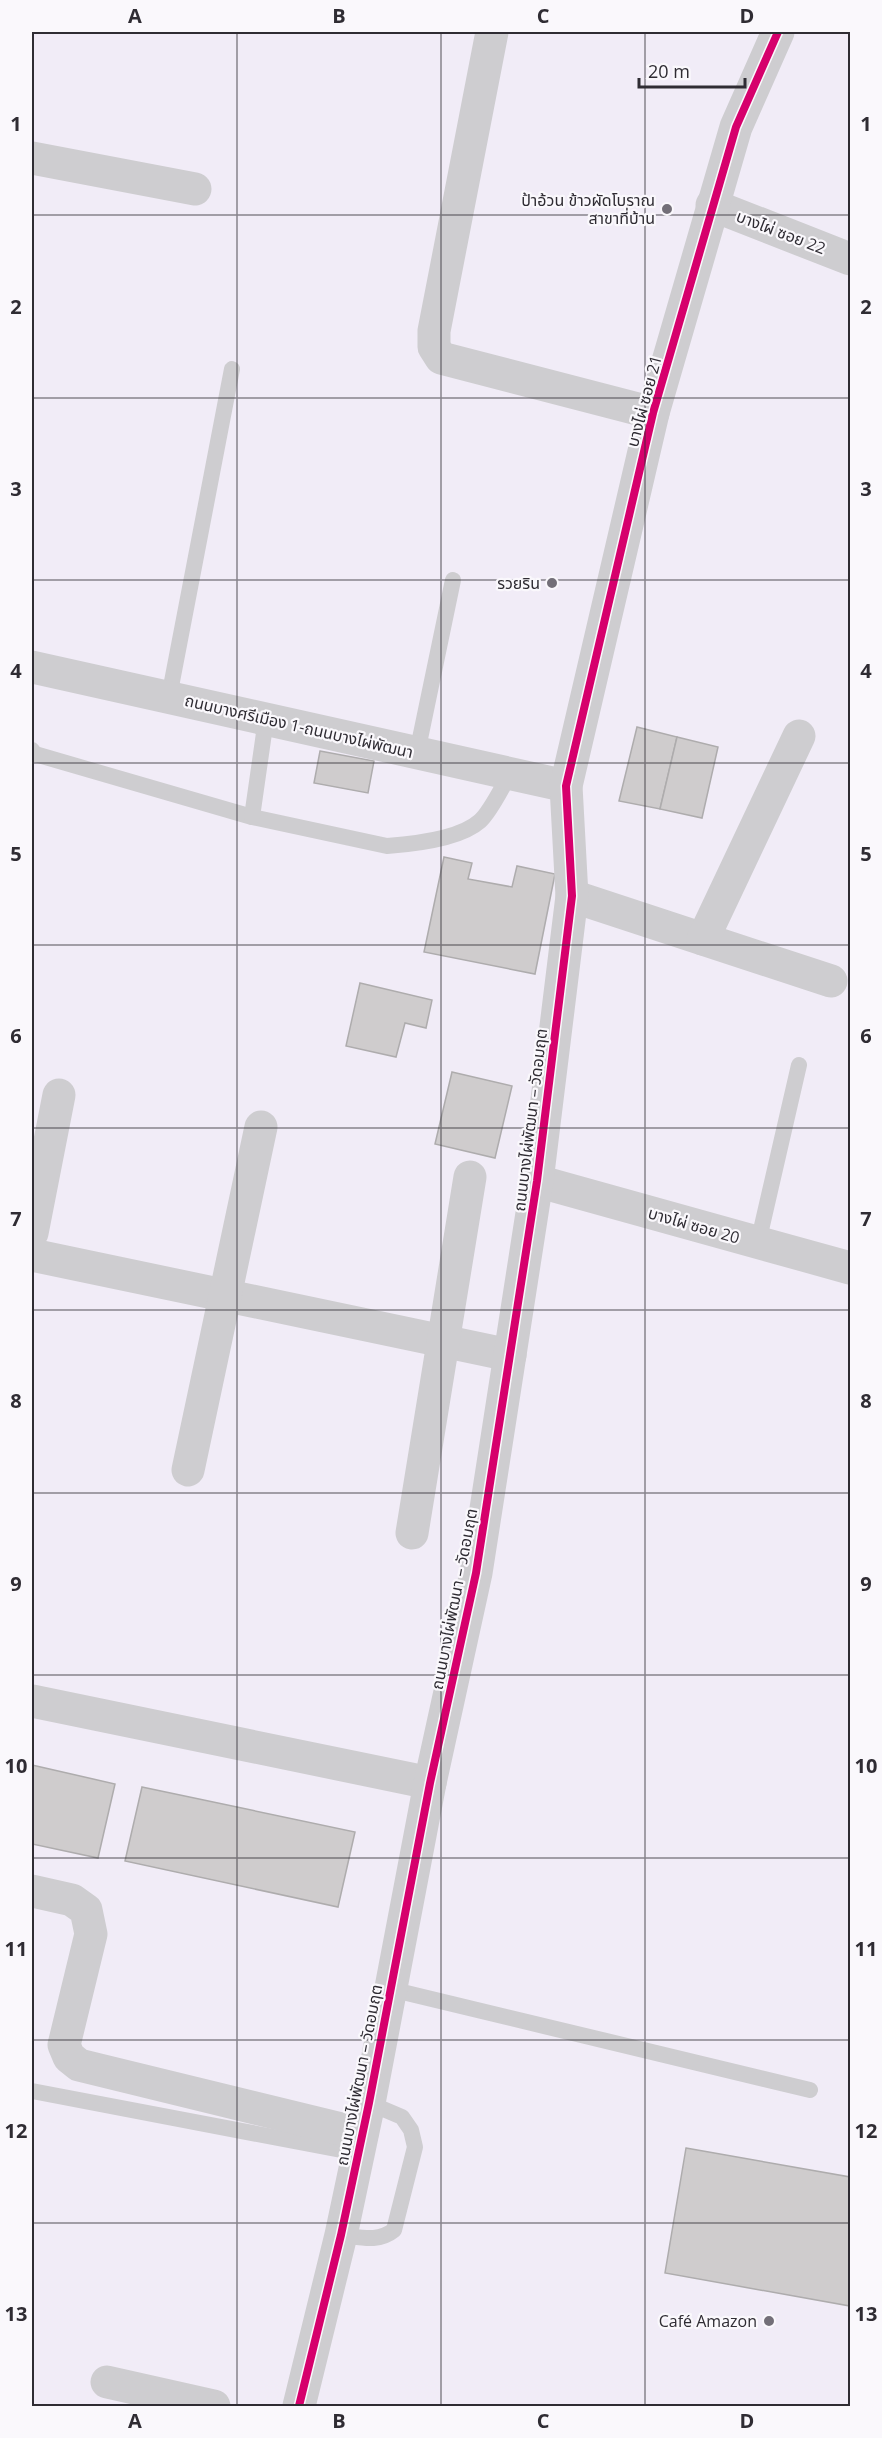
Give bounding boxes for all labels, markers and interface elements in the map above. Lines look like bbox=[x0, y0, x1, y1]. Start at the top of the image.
text: A bbox=[128, 2, 142, 29]
text: B bbox=[332, 2, 346, 29]
text: C bbox=[537, 2, 550, 29]
text: D bbox=[740, 2, 754, 29]
scale bar bbox=[639, 51, 746, 89]
text: 20 m bbox=[648, 59, 690, 83]
text: 1 bbox=[10, 110, 22, 137]
text: 1 bbox=[860, 110, 872, 137]
place label: ป้าอ้วน ข้าวผัดโบราณ สาขาที่บ้าน bbox=[521, 189, 655, 229]
marker: ป้าอ้วน ข้าวผัดโบราณ สาขาที่บ้าน bbox=[660, 202, 674, 216]
street label: บางไผ่ ซอย 22 bbox=[733, 205, 829, 259]
text: 2 bbox=[10, 293, 22, 320]
text: 2 bbox=[860, 293, 872, 320]
street label: บางไผ่ ซอย 21 bbox=[621, 353, 667, 449]
text: 3 bbox=[10, 475, 22, 502]
text: 3 bbox=[860, 475, 872, 502]
place label: รวยริน bbox=[497, 572, 540, 594]
marker: รวยริน bbox=[545, 576, 559, 590]
text: 4 bbox=[10, 657, 22, 684]
text: 4 bbox=[860, 657, 872, 684]
street label: ถนนบางศรีเมือง 1-ถนนบางไผ่พัฒนา bbox=[183, 689, 415, 763]
text: 5 bbox=[10, 840, 22, 867]
text: 5 bbox=[860, 840, 872, 867]
text: 6 bbox=[10, 1022, 22, 1049]
text: 6 bbox=[860, 1022, 872, 1049]
street label: ถนนบางไผ่พัฒนา – วัดอมฤต bbox=[508, 1027, 552, 1213]
street label: บางไผ่ ซอย 20 bbox=[646, 1201, 742, 1249]
text: 7 bbox=[10, 1205, 22, 1232]
text: 7 bbox=[860, 1205, 872, 1232]
text: 8 bbox=[10, 1387, 22, 1414]
text: 8 bbox=[860, 1387, 872, 1414]
street label: ถนนบางไผ่พัฒนา – วัดอมฤต bbox=[426, 1507, 482, 1691]
text: 9 bbox=[10, 1570, 22, 1597]
text: 9 bbox=[860, 1570, 872, 1597]
text: 10 bbox=[5, 1752, 27, 1779]
text: 10 bbox=[855, 1752, 877, 1779]
text: 11 bbox=[5, 1935, 27, 1962]
text: 11 bbox=[855, 1935, 877, 1962]
street label: ถนนบางไผ่พัฒนา – วัดอมฤต bbox=[331, 1983, 387, 2167]
text: 12 bbox=[5, 2117, 27, 2144]
text: 12 bbox=[855, 2117, 877, 2144]
text: 13 bbox=[5, 2300, 27, 2327]
text: 13 bbox=[855, 2300, 877, 2327]
place label: Café Amazon bbox=[659, 2310, 757, 2332]
marker: Café Amazon bbox=[762, 2314, 776, 2328]
text: A bbox=[128, 2407, 142, 2434]
text: B bbox=[332, 2407, 346, 2434]
text: C bbox=[537, 2407, 550, 2434]
text: D bbox=[740, 2407, 754, 2434]

